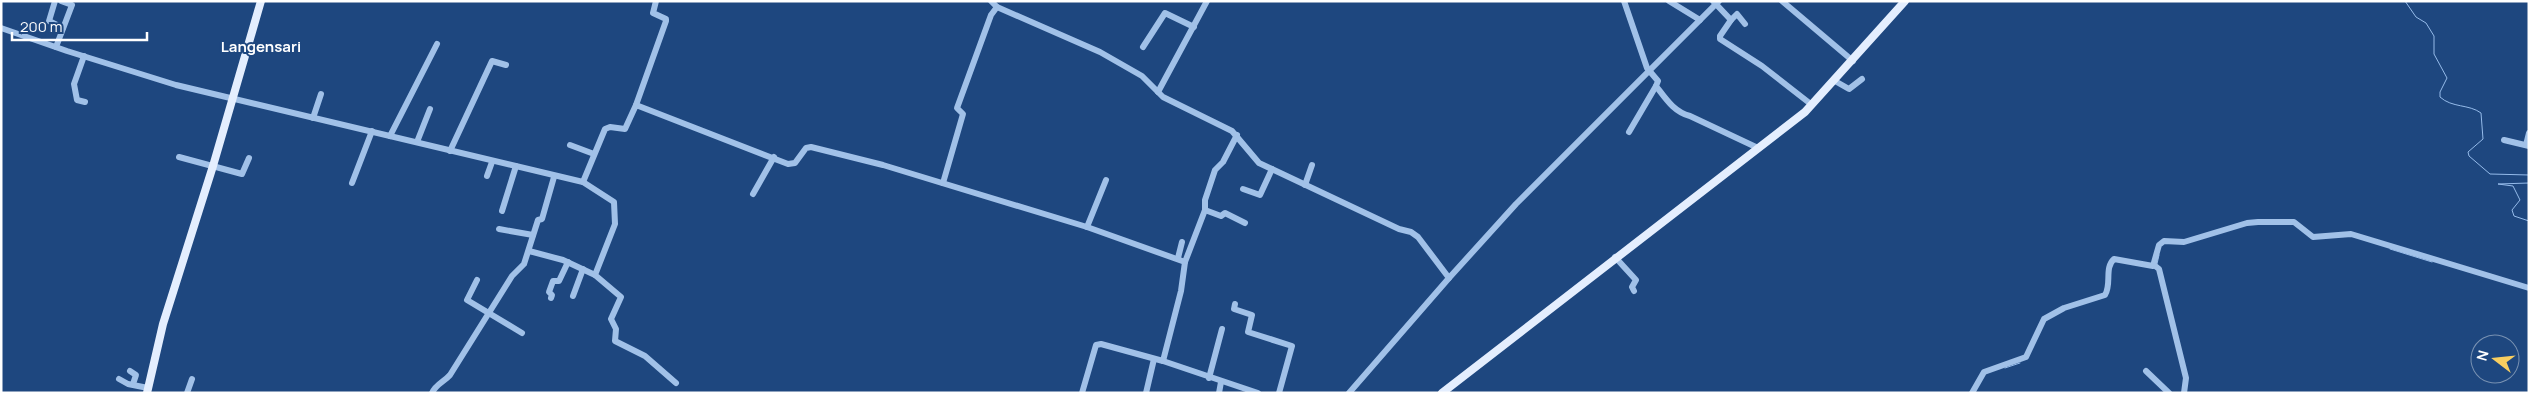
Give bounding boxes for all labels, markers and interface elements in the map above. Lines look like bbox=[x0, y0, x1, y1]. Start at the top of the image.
scale bar bbox=[12, 10, 148, 42]
text: 200 m bbox=[20, 16, 63, 37]
district label: Langensari bbox=[221, 36, 301, 57]
north arrow bbox=[2470, 334, 2520, 384]
text: N bbox=[2472, 348, 2493, 363]

